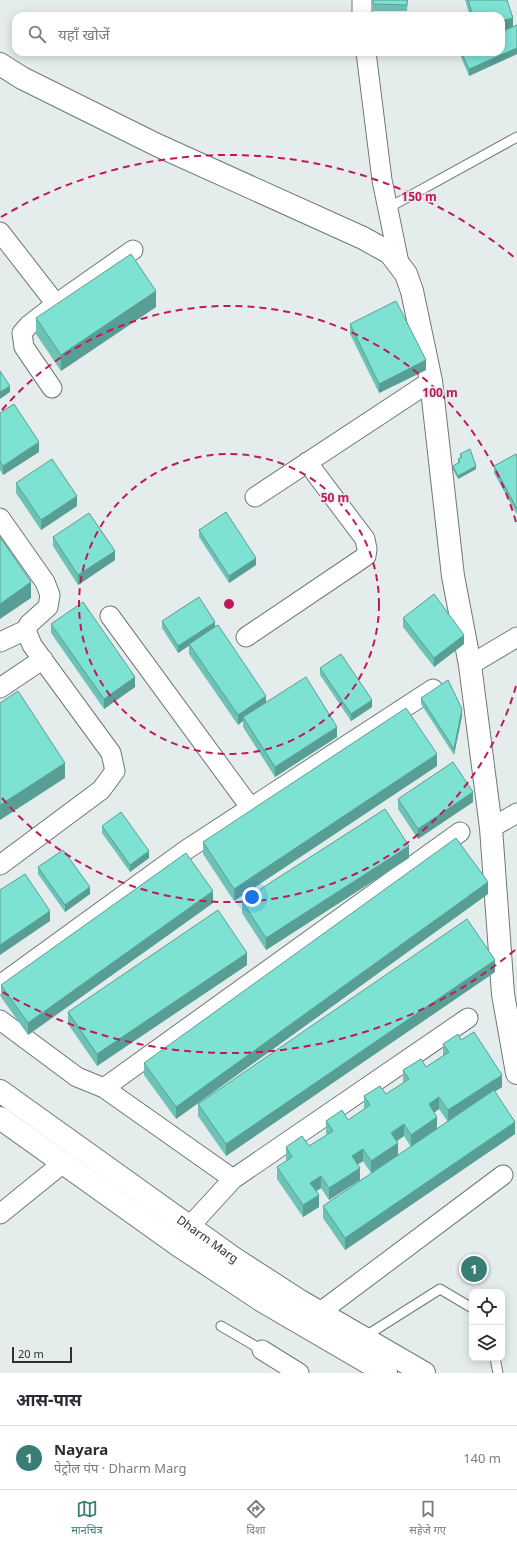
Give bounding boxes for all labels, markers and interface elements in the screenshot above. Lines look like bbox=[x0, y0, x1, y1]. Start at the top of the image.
search box bbox=[12, 12, 505, 56]
icon: search bbox=[26, 23, 48, 45]
text: यहाँ खोजें bbox=[58, 24, 110, 44]
text: 150 m bbox=[401, 188, 437, 205]
text: 100 m bbox=[422, 384, 458, 401]
text: 50 m bbox=[321, 489, 349, 506]
centre of rings bbox=[222, 597, 236, 611]
your location bbox=[242, 887, 262, 907]
street label: Dharm Marg bbox=[173, 1211, 242, 1267]
pin: 1 bbox=[461, 1254, 487, 1284]
map controls bbox=[469, 1289, 505, 1361]
button: locate bbox=[469, 1289, 505, 1325]
button: layers bbox=[469, 1325, 505, 1361]
scale bar bbox=[12, 1345, 72, 1364]
text: 20 m bbox=[18, 1346, 44, 1361]
text: आस-पास bbox=[16, 1388, 81, 1411]
text: Nayara bbox=[54, 1439, 108, 1459]
text: 1 bbox=[25, 1449, 33, 1467]
text: 140 m bbox=[463, 1449, 501, 1467]
text: पेट्रोल पंप · Dharm Marg bbox=[54, 1459, 187, 1477]
tab: मानचित्र bbox=[71, 1498, 103, 1537]
tab: दिशा bbox=[245, 1498, 267, 1537]
tab: सहेजे गए bbox=[409, 1498, 446, 1537]

